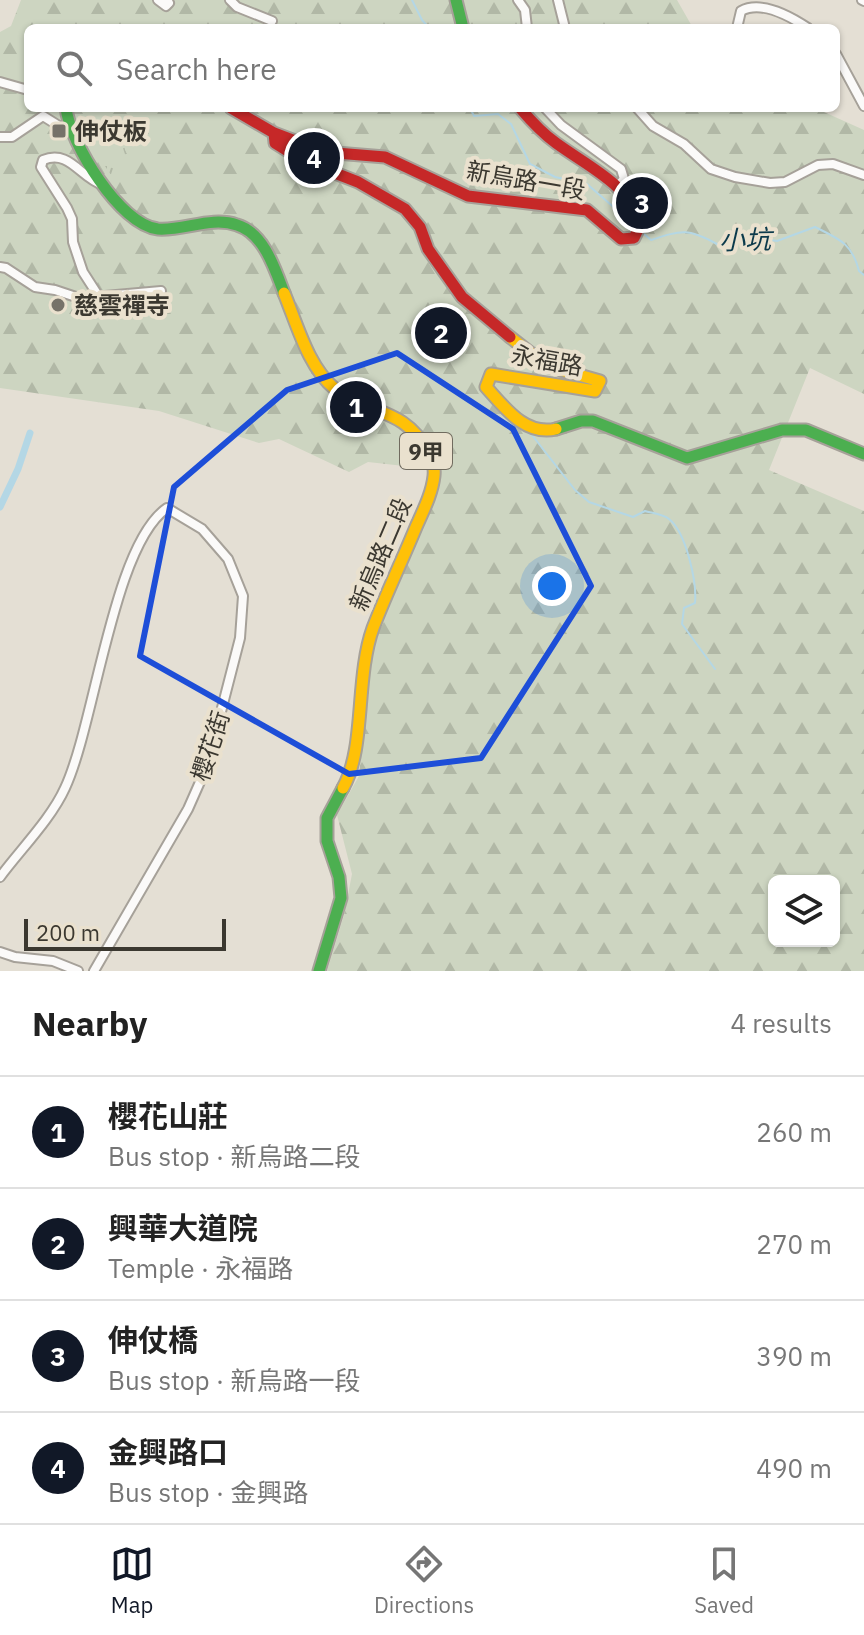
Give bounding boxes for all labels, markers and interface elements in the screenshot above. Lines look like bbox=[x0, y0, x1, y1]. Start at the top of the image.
search box bbox=[24, 24, 840, 112]
icon: search bbox=[52, 46, 96, 90]
text: Search here bbox=[116, 49, 277, 88]
place label: 伸仗板 bbox=[75, 115, 147, 147]
marker: 伸仗板 bbox=[50, 122, 68, 140]
pin: 4 bbox=[288, 128, 340, 188]
street label: 新烏路一段 bbox=[464, 154, 588, 206]
pin: 3 bbox=[616, 173, 668, 233]
water label: 小坑 bbox=[719, 221, 775, 256]
place label: 慈雲禪寺 bbox=[74, 289, 170, 321]
marker: 慈雲禪寺 bbox=[49, 296, 67, 314]
pin: 2 bbox=[415, 303, 467, 363]
street label: 永福路 bbox=[509, 338, 585, 382]
pin: 1 bbox=[330, 377, 382, 437]
road number: 9甲 bbox=[400, 433, 452, 469]
street label: 新烏路二段 bbox=[342, 493, 418, 615]
your location bbox=[532, 566, 572, 606]
street label: 櫻花街 bbox=[184, 707, 236, 785]
map controls bbox=[768, 875, 840, 947]
button: layers bbox=[768, 875, 840, 947]
scale bar bbox=[24, 915, 226, 951]
text: 200 m bbox=[36, 918, 100, 947]
text: Nearby bbox=[32, 1001, 147, 1045]
text: 4 results bbox=[730, 1006, 832, 1040]
text: 櫻花山莊 bbox=[108, 1096, 228, 1135]
text: 1 bbox=[50, 1115, 66, 1149]
text: 260 m bbox=[756, 1115, 832, 1149]
text: Bus stop · 新烏路二段 bbox=[108, 1139, 360, 1173]
text: 興華大道院 bbox=[108, 1208, 258, 1247]
text: 2 bbox=[50, 1227, 66, 1261]
text: 270 m bbox=[756, 1227, 832, 1261]
text: Temple · 永福路 bbox=[108, 1251, 293, 1285]
text: 伸仗橋 bbox=[108, 1320, 198, 1359]
text: 3 bbox=[50, 1339, 66, 1373]
text: 390 m bbox=[756, 1339, 832, 1373]
text: Bus stop · 新烏路一段 bbox=[108, 1363, 360, 1397]
text: 金興路口 bbox=[108, 1432, 228, 1471]
text: 4 bbox=[50, 1451, 66, 1485]
text: 490 m bbox=[756, 1451, 832, 1485]
text: Bus stop · 金興路 bbox=[108, 1475, 308, 1509]
tab: Map bbox=[110, 1542, 154, 1619]
tab: Directions bbox=[374, 1542, 474, 1619]
tab: Saved bbox=[694, 1542, 754, 1619]

